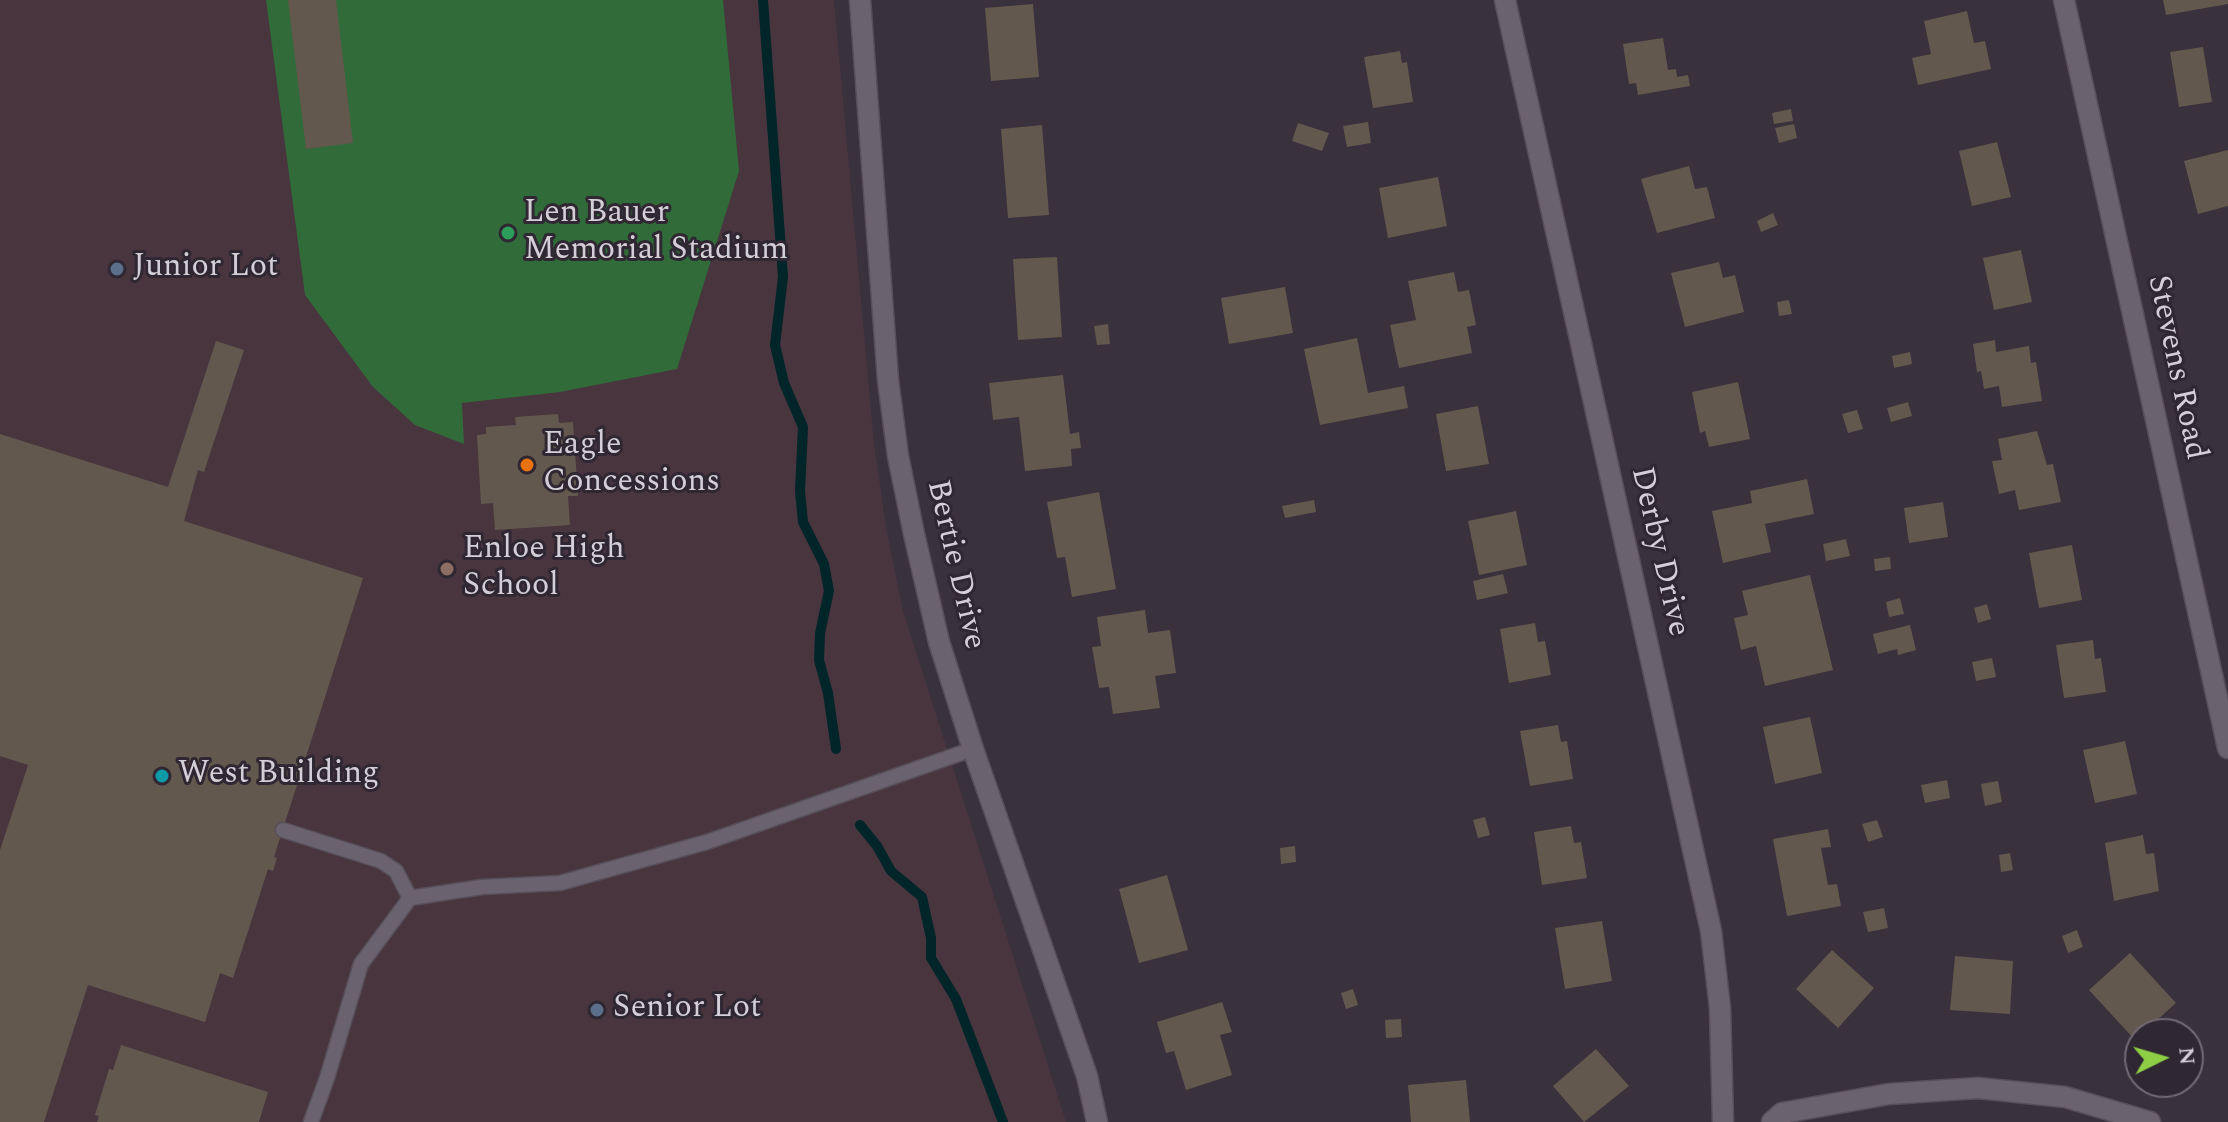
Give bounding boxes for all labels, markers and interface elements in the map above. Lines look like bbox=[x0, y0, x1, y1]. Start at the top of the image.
place label: Len Bauer Memorial Stadium bbox=[524, 196, 788, 271]
marker: Len Bauer Memorial Stadium bbox=[499, 224, 517, 242]
place label: Junior Lot bbox=[133, 250, 278, 288]
marker: Junior Lot bbox=[108, 260, 126, 278]
street label: Stevens Road bbox=[2137, 272, 2213, 464]
place label: Eagle Concessions bbox=[543, 428, 720, 503]
marker: Eagle Concessions bbox=[518, 456, 536, 474]
street label: Derby Drive bbox=[1620, 464, 1696, 640]
street label: Bertie Drive bbox=[916, 477, 992, 653]
place label: Enloe High School bbox=[463, 532, 625, 607]
marker: Enloe High School bbox=[438, 560, 456, 578]
place label: West Building bbox=[178, 757, 379, 795]
marker: West Building bbox=[153, 767, 171, 785]
place label: Senior Lot bbox=[613, 991, 761, 1029]
marker: Senior Lot bbox=[588, 1001, 606, 1019]
north arrow bbox=[2124, 1018, 2204, 1098]
text: N bbox=[2169, 1046, 2204, 1066]

